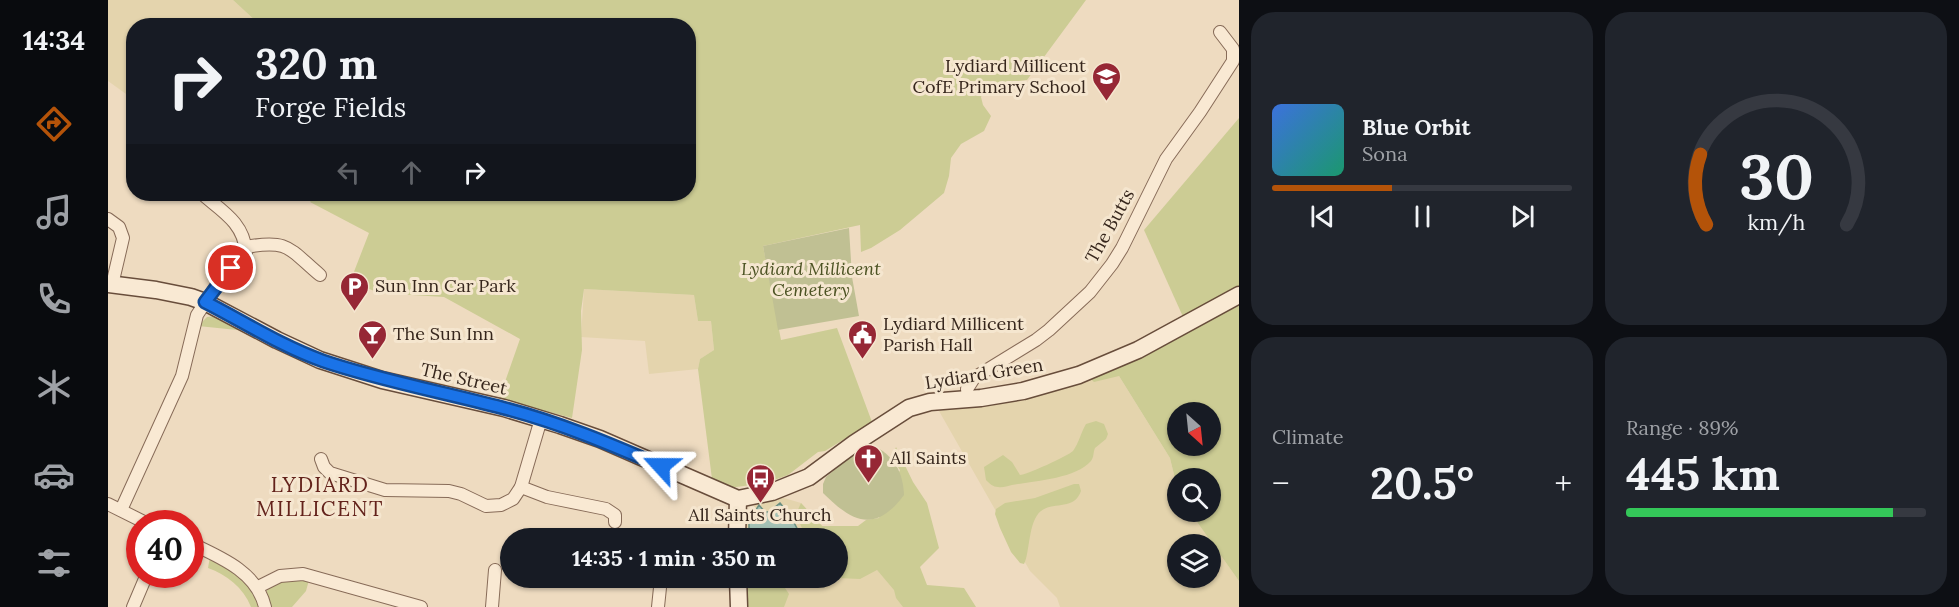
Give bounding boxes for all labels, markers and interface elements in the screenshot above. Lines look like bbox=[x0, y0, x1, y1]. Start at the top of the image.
text: 14:34 bbox=[23, 23, 85, 57]
text: 320 m bbox=[255, 37, 377, 91]
icon: right bbox=[156, 42, 234, 120]
place label: Lydiard Millicent CofE Primary School bbox=[912, 54, 1086, 98]
school or university icon: Lydiard Millicent CofE Primary School bbox=[1091, 60, 1123, 102]
text: Forge Fields bbox=[255, 90, 406, 124]
icon: directions bbox=[33, 103, 75, 145]
text: Blue Orbit bbox=[1362, 113, 1470, 141]
text: 30 bbox=[1739, 137, 1813, 217]
text: Sona bbox=[1362, 141, 1408, 166]
icon: left bbox=[332, 156, 365, 189]
icon: ahead bbox=[395, 156, 428, 189]
icon: right bbox=[458, 156, 491, 189]
street label: The Butts bbox=[1080, 185, 1139, 267]
icon: music bbox=[33, 191, 75, 233]
icon: previous bbox=[1306, 200, 1339, 233]
icon: pause bbox=[1406, 200, 1439, 233]
icon: next bbox=[1506, 200, 1539, 233]
text: km/h bbox=[1747, 209, 1805, 237]
pin bbox=[205, 242, 256, 293]
icon: arrive bbox=[214, 251, 247, 284]
park label: Lydiard Millicent Cemetery bbox=[741, 257, 881, 301]
parking icon: Sun Inn Car Park bbox=[338, 270, 370, 312]
place label: Sun Inn Car Park bbox=[375, 274, 516, 297]
icon: phone bbox=[33, 278, 75, 320]
place label: Lydiard Millicent Parish Hall bbox=[883, 312, 1024, 356]
bar icon: The Sun Inn bbox=[356, 318, 388, 360]
public building icon: Lydiard Millicent Parish Hall bbox=[846, 318, 878, 360]
place label: The Sun Inn bbox=[393, 322, 494, 345]
street label: Lydiard Green bbox=[923, 353, 1045, 394]
street label: The Street bbox=[419, 357, 510, 400]
icon: climate bbox=[33, 366, 75, 408]
north arrow bbox=[1167, 402, 1221, 456]
map controls bbox=[1167, 402, 1221, 588]
text: Range · 89% bbox=[1626, 415, 1738, 440]
text: Climate bbox=[1272, 424, 1344, 449]
position arrow bbox=[629, 434, 693, 498]
church icon: All Saints bbox=[853, 442, 885, 484]
text: 445 km bbox=[1626, 445, 1780, 502]
place label: All Saints bbox=[889, 446, 966, 469]
icon: car bbox=[33, 454, 75, 496]
text: 20.5° bbox=[1370, 454, 1474, 511]
bus stop icon: All Saints Church bbox=[744, 462, 776, 504]
text: − bbox=[1272, 462, 1290, 504]
text: + bbox=[1554, 462, 1572, 504]
button: search bbox=[1167, 468, 1221, 522]
district label: LYDIARD MILLICENT bbox=[256, 471, 384, 522]
place label: All Saints Church bbox=[687, 503, 832, 526]
speed limit sign: 40 bbox=[126, 510, 204, 588]
button: layers bbox=[1167, 534, 1221, 588]
icon: filters bbox=[33, 542, 75, 584]
text: 14:35 · 1 min · 350 m bbox=[572, 544, 776, 572]

